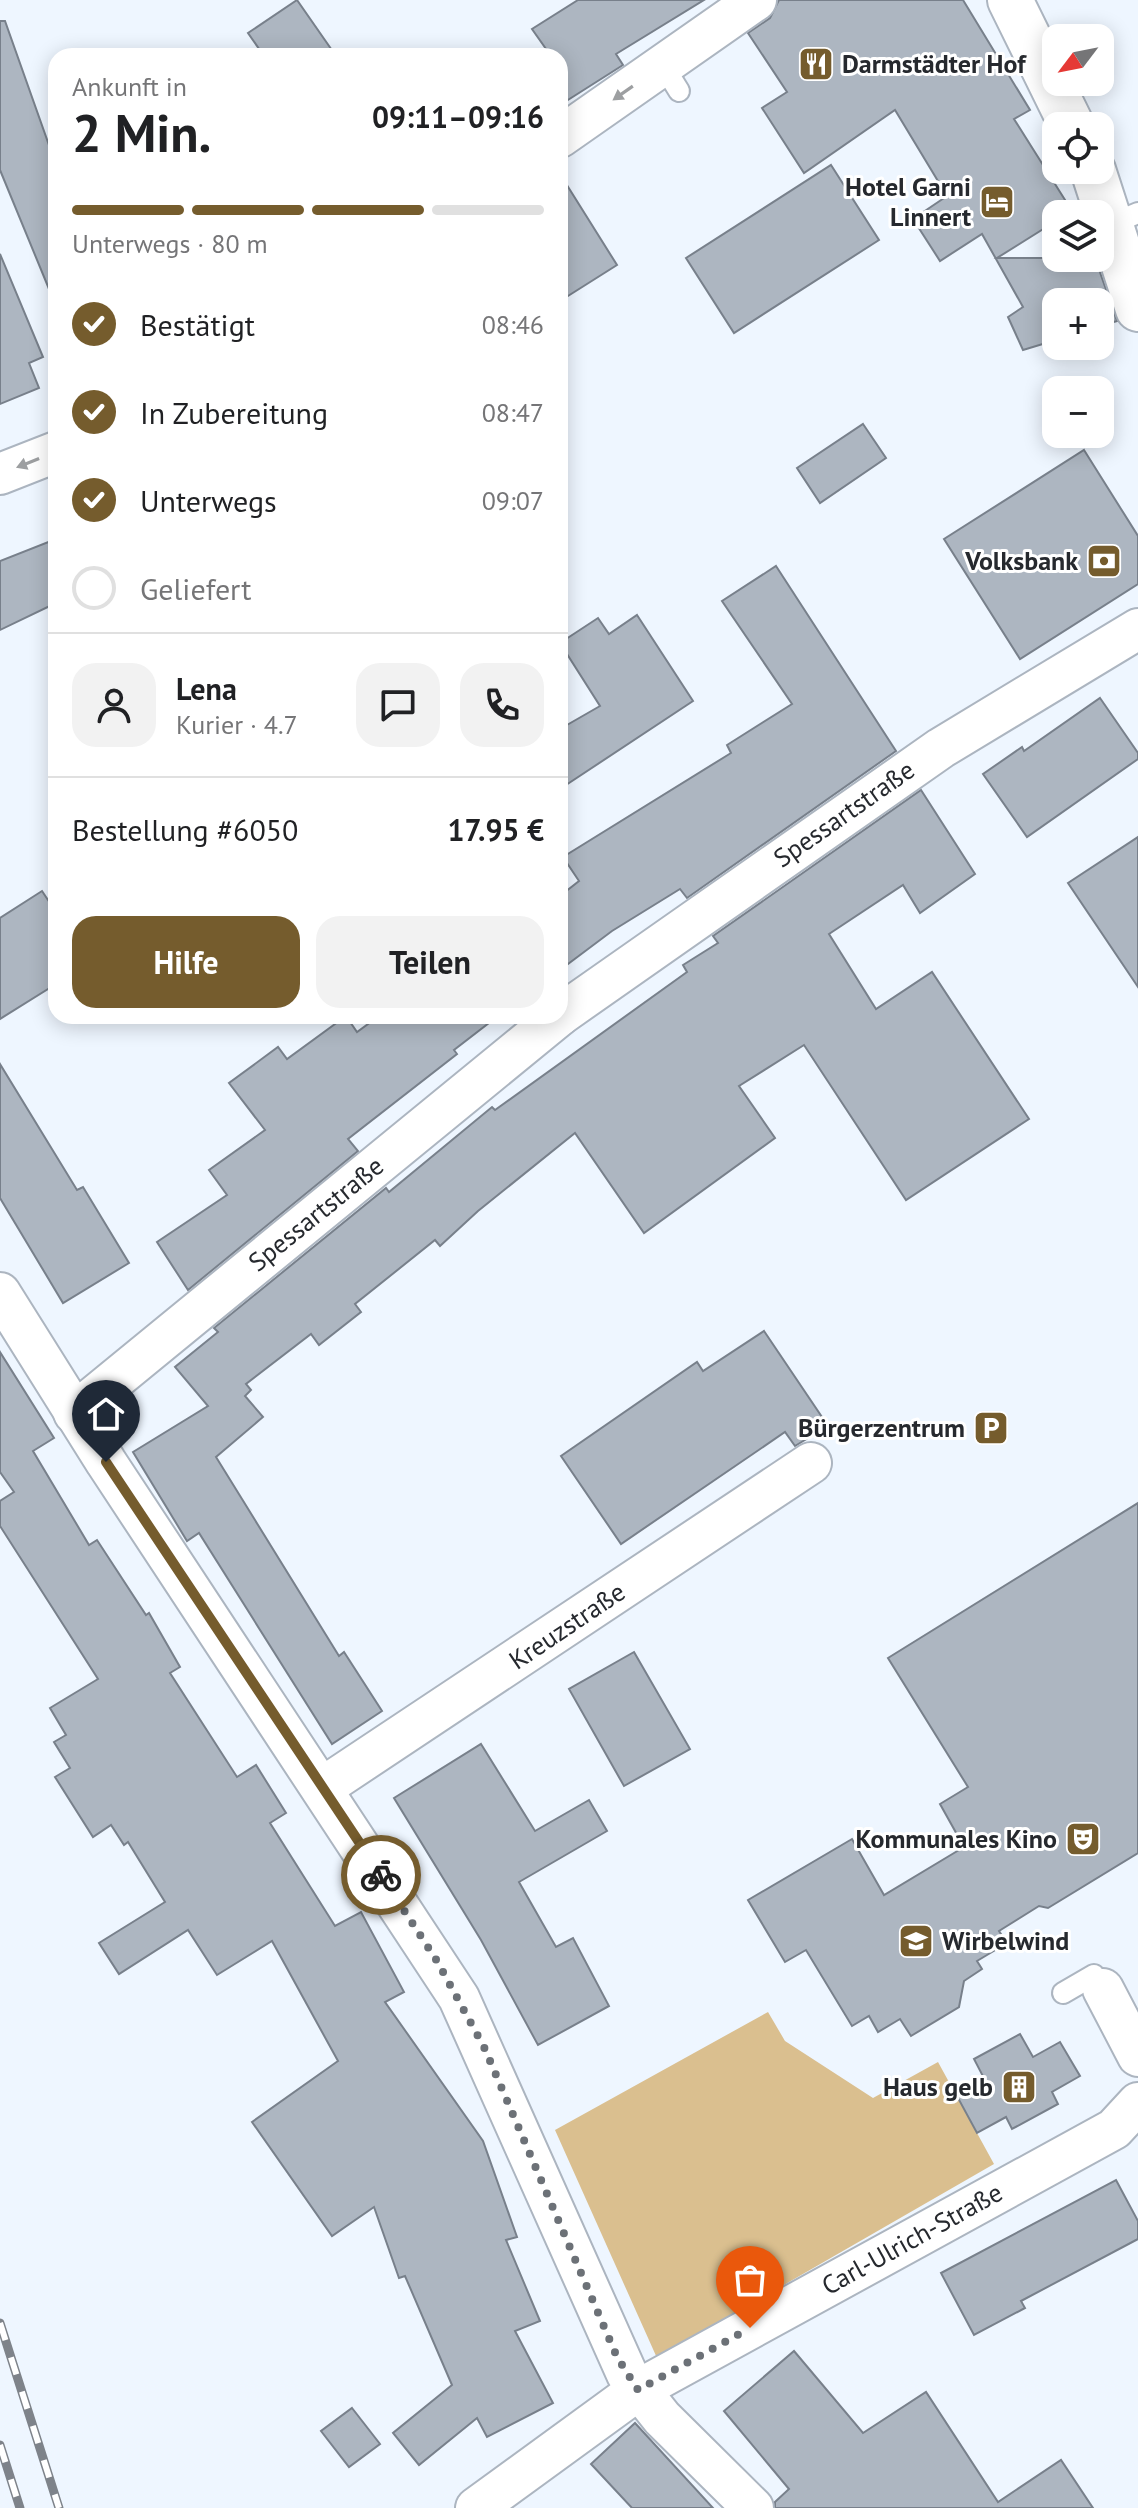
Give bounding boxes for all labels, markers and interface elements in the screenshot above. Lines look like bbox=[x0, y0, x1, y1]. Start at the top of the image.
north arrow bbox=[1042, 24, 1114, 96]
map controls bbox=[1042, 24, 1114, 448]
restaurant icon: Darmstädter Hof bbox=[797, 45, 835, 83]
place label: Darmstädter Hof bbox=[842, 47, 1027, 80]
text: Ankunft in bbox=[72, 70, 187, 103]
one-way arrow bbox=[612, 85, 633, 100]
text: 09:11–09:16 bbox=[372, 97, 544, 136]
text: 2 Min. bbox=[72, 99, 211, 166]
button: locate bbox=[1042, 112, 1114, 184]
place label: Hotel Garni Linnert bbox=[845, 170, 971, 233]
hotel icon: Hotel Garni Linnert bbox=[978, 183, 1016, 221]
button: layers bbox=[1042, 200, 1114, 272]
text: Unterwegs · 80 m bbox=[72, 227, 268, 260]
button: + bbox=[1042, 288, 1114, 360]
icon: check bbox=[72, 302, 116, 346]
text: Bestätigt bbox=[140, 305, 255, 344]
text: 08:46 bbox=[482, 308, 544, 341]
button: − bbox=[1042, 376, 1114, 448]
icon: check bbox=[72, 390, 116, 434]
text: In Zubereitung bbox=[140, 393, 328, 432]
text: 08:47 bbox=[482, 396, 544, 429]
one-way arrow bbox=[16, 457, 40, 470]
icon: check bbox=[72, 478, 116, 522]
text: Unterwegs bbox=[140, 481, 277, 520]
text: 09:07 bbox=[482, 484, 544, 517]
bank icon: Volksbank bbox=[1085, 542, 1123, 580]
place label: Volksbank bbox=[964, 544, 1078, 577]
text: Geliefert bbox=[140, 569, 251, 608]
button: person bbox=[72, 663, 156, 747]
button: chat bbox=[356, 663, 440, 747]
button: phone bbox=[460, 663, 544, 747]
text: Lena bbox=[176, 669, 237, 708]
text: Kurier · 4.7 bbox=[176, 708, 298, 741]
street label: Spessartstraße bbox=[767, 753, 921, 874]
text: Bestellung #6050 bbox=[72, 810, 298, 849]
text: 17.95 € bbox=[448, 810, 544, 849]
button: Hilfe bbox=[72, 916, 300, 1008]
button: Teilen bbox=[316, 916, 544, 1008]
street label: Spessartstraße bbox=[241, 1149, 390, 1278]
pin bbox=[72, 1380, 140, 1462]
icon: home bbox=[84, 1392, 128, 1436]
parking icon: Bürgerzentrum bbox=[972, 1409, 1010, 1447]
place label: Bürgerzentrum bbox=[798, 1411, 965, 1444]
street label: Kreuzstraße bbox=[502, 1575, 631, 1676]
theatre icon: Kommunales Kino bbox=[1064, 1820, 1102, 1858]
place label: Kommunales Kino bbox=[856, 1822, 1057, 1855]
courier bbox=[341, 1835, 421, 1915]
icon: bike bbox=[359, 1853, 403, 1897]
school or university icon: Wirbelwind bbox=[897, 1922, 935, 1960]
place label: Wirbelwind bbox=[942, 1924, 1069, 1957]
building icon: Haus gelb bbox=[1000, 2068, 1038, 2106]
place label: Haus gelb bbox=[883, 2070, 993, 2103]
street label: Carl-Ulrich-Straße bbox=[816, 2175, 1008, 2302]
pin bbox=[716, 2246, 784, 2328]
icon: bag bbox=[728, 2258, 772, 2302]

